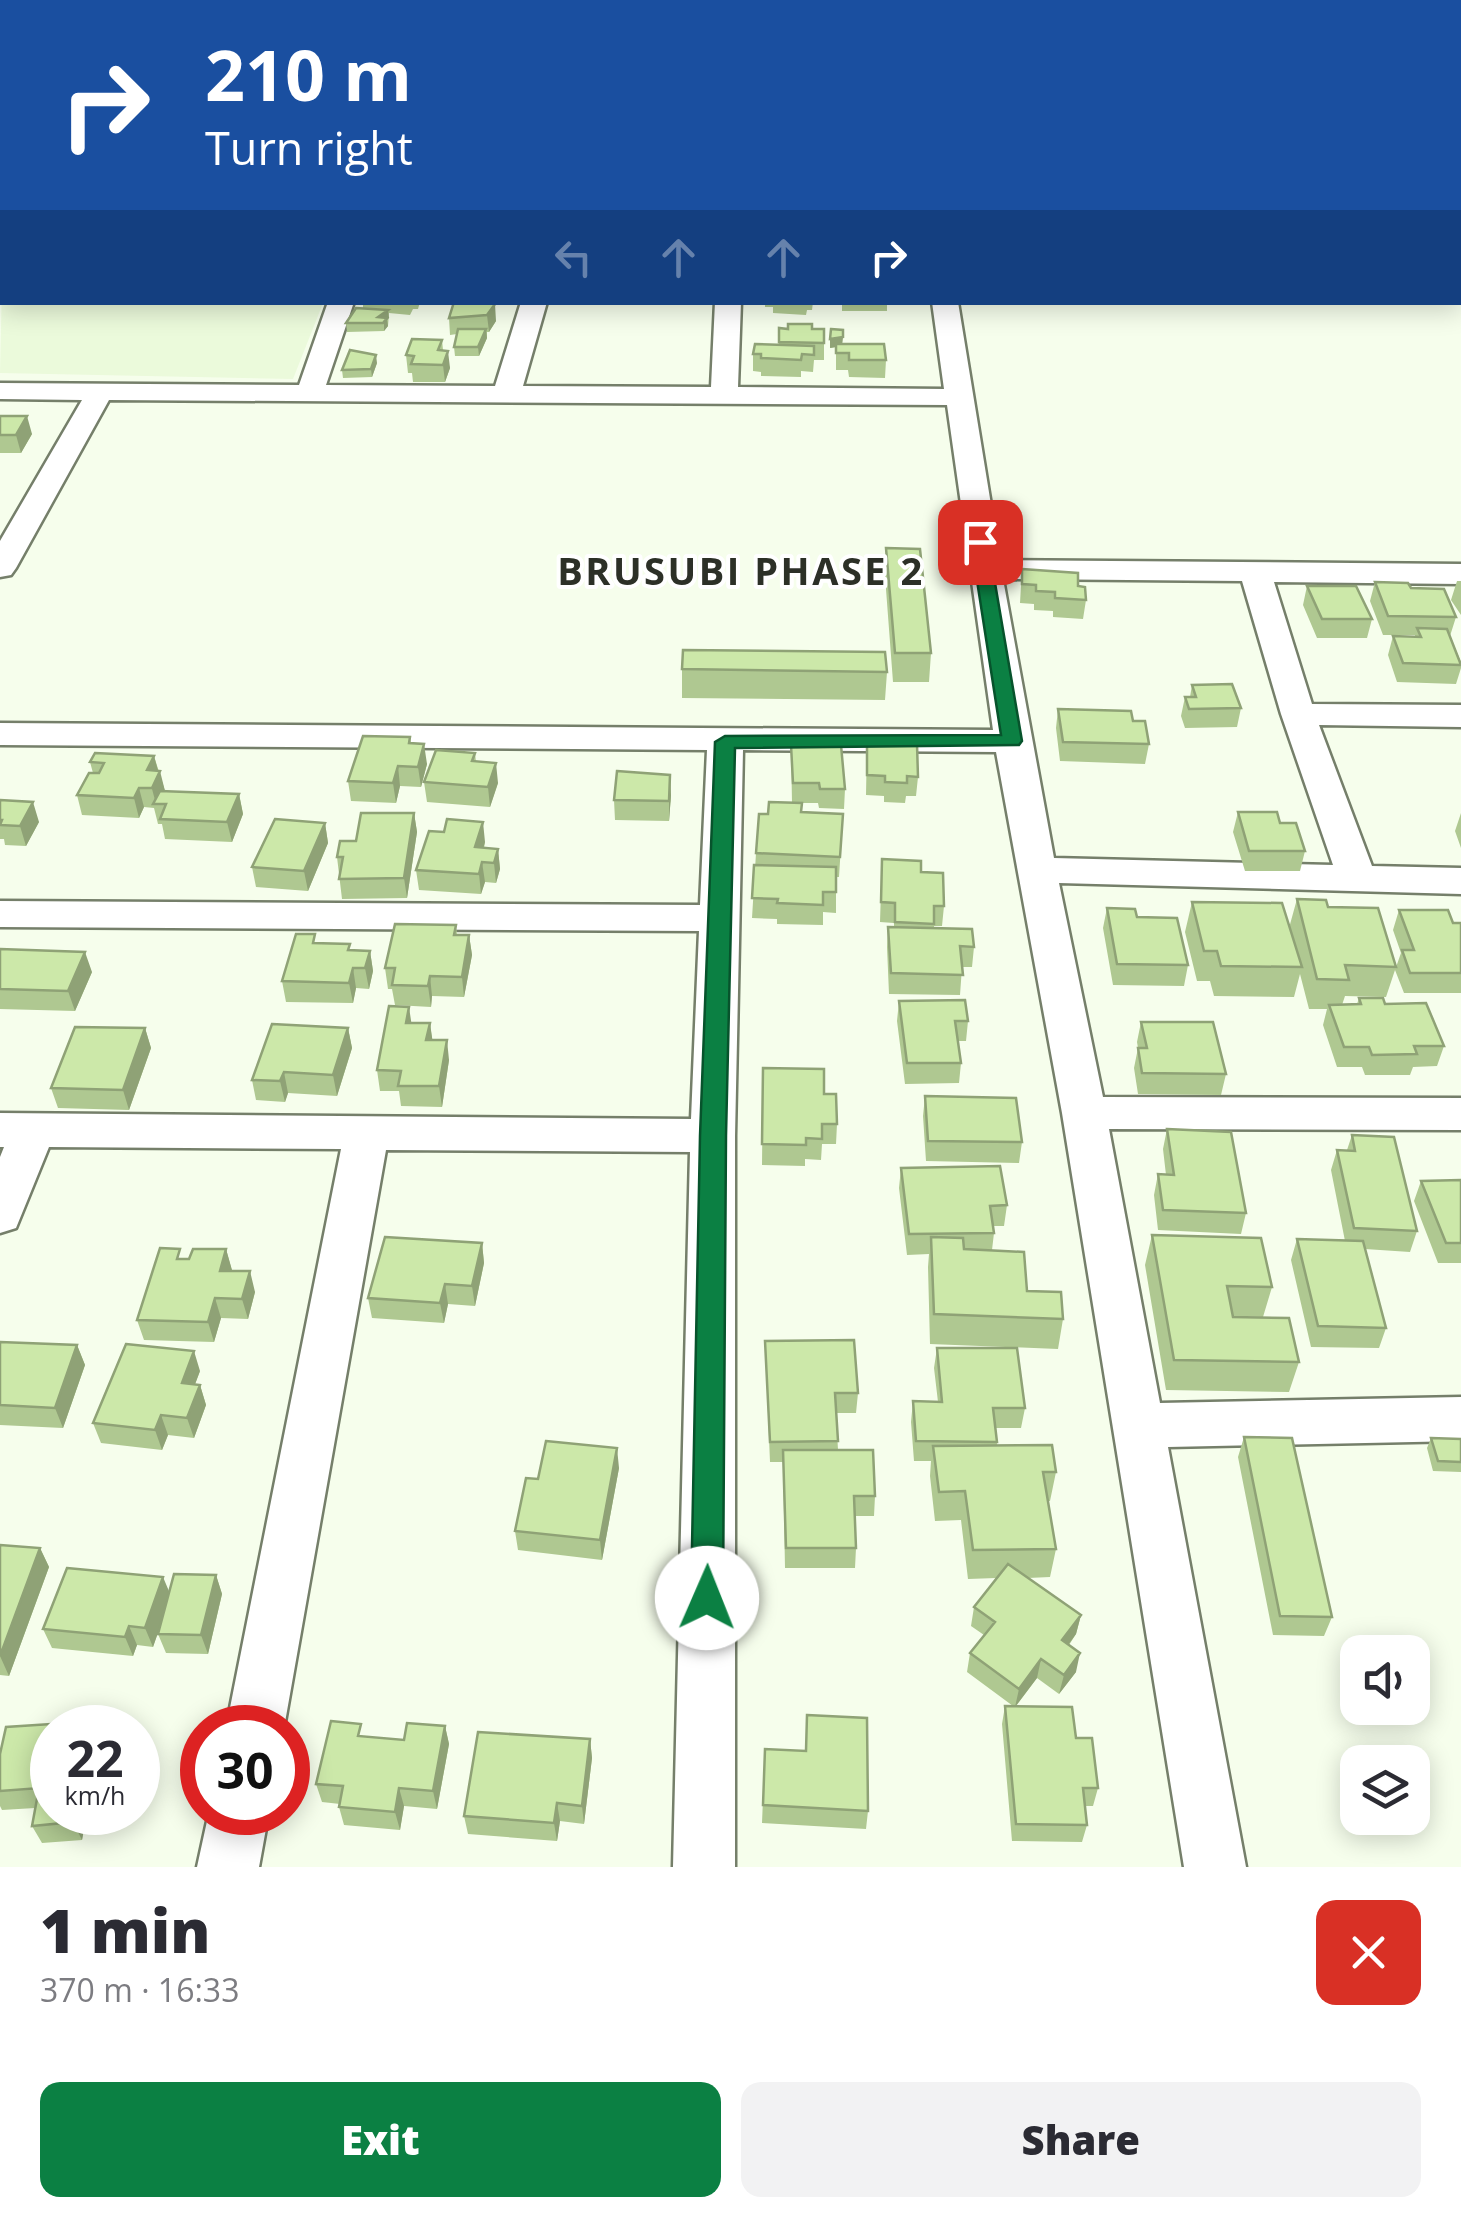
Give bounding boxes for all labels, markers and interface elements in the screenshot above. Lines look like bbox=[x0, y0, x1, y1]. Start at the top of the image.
text: 210 m bbox=[205, 26, 412, 122]
icon: right bbox=[40, 40, 170, 170]
text: Turn right bbox=[205, 117, 413, 178]
icon: left bbox=[546, 230, 601, 285]
icon: ahead bbox=[651, 230, 706, 285]
icon: ahead bbox=[756, 230, 811, 285]
icon: right bbox=[861, 230, 916, 285]
pin bbox=[938, 500, 1023, 585]
icon: arrive bbox=[953, 515, 1008, 570]
district label: BRUSUBI PHASE 2 bbox=[557, 544, 925, 596]
position arrow bbox=[655, 1546, 759, 1650]
map controls bbox=[1340, 1635, 1430, 1835]
button: sound bbox=[1340, 1635, 1430, 1725]
speed limit sign: 30 bbox=[180, 1705, 310, 1835]
text: 22 bbox=[66, 1724, 124, 1792]
button: layers bbox=[1340, 1745, 1430, 1835]
text: km/h bbox=[65, 1778, 125, 1812]
text: 1 min bbox=[40, 1889, 210, 1971]
button: close bbox=[1316, 1900, 1421, 2005]
text: 370 m · 16:33 bbox=[40, 1968, 239, 2011]
button: Exit bbox=[40, 2082, 721, 2197]
button: Share bbox=[741, 2082, 1421, 2197]

